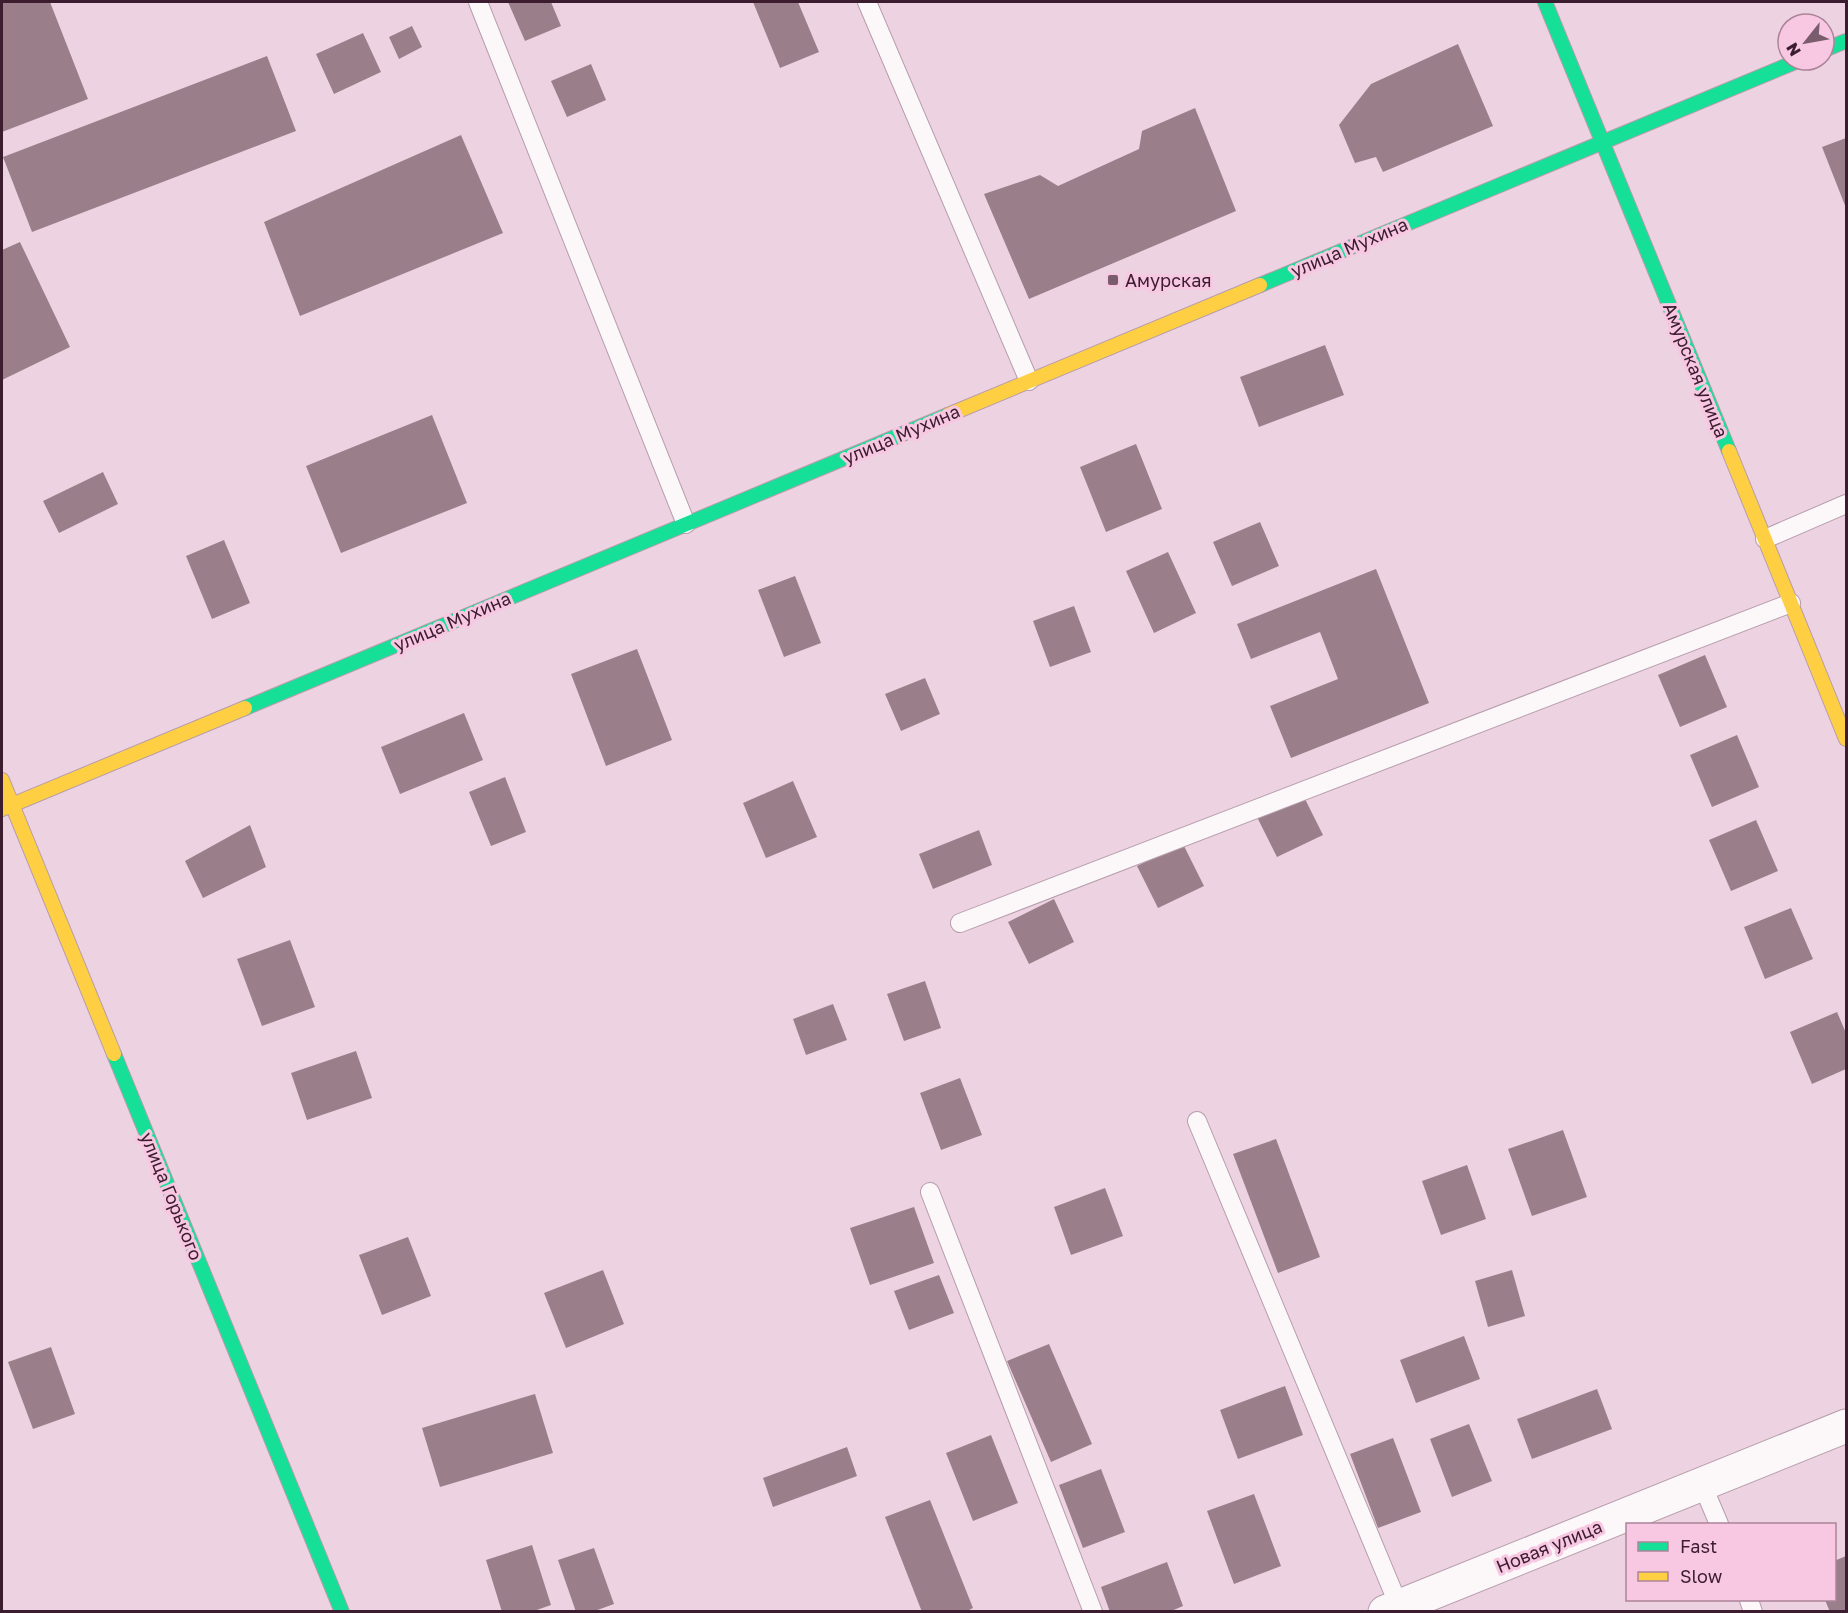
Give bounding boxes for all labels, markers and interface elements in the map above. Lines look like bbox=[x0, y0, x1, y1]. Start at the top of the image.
north arrow bbox=[1776, 12, 1836, 72]
text: N bbox=[1781, 39, 1805, 60]
street label: улица Мухина bbox=[1287, 212, 1411, 282]
place label: Амурская bbox=[1125, 269, 1212, 291]
marker: Амурская bbox=[1106, 273, 1120, 287]
street label: Амурская улица bbox=[1659, 299, 1733, 441]
street label: улица Мухина bbox=[839, 399, 963, 469]
street label: улица Мухина bbox=[390, 586, 514, 656]
street label: улица Горького bbox=[136, 1129, 208, 1263]
street label: Новая улица bbox=[1493, 1515, 1605, 1577]
legend bbox=[1626, 1523, 1836, 1601]
text: Fast bbox=[1680, 1535, 1717, 1557]
text: Slow bbox=[1680, 1565, 1723, 1587]

